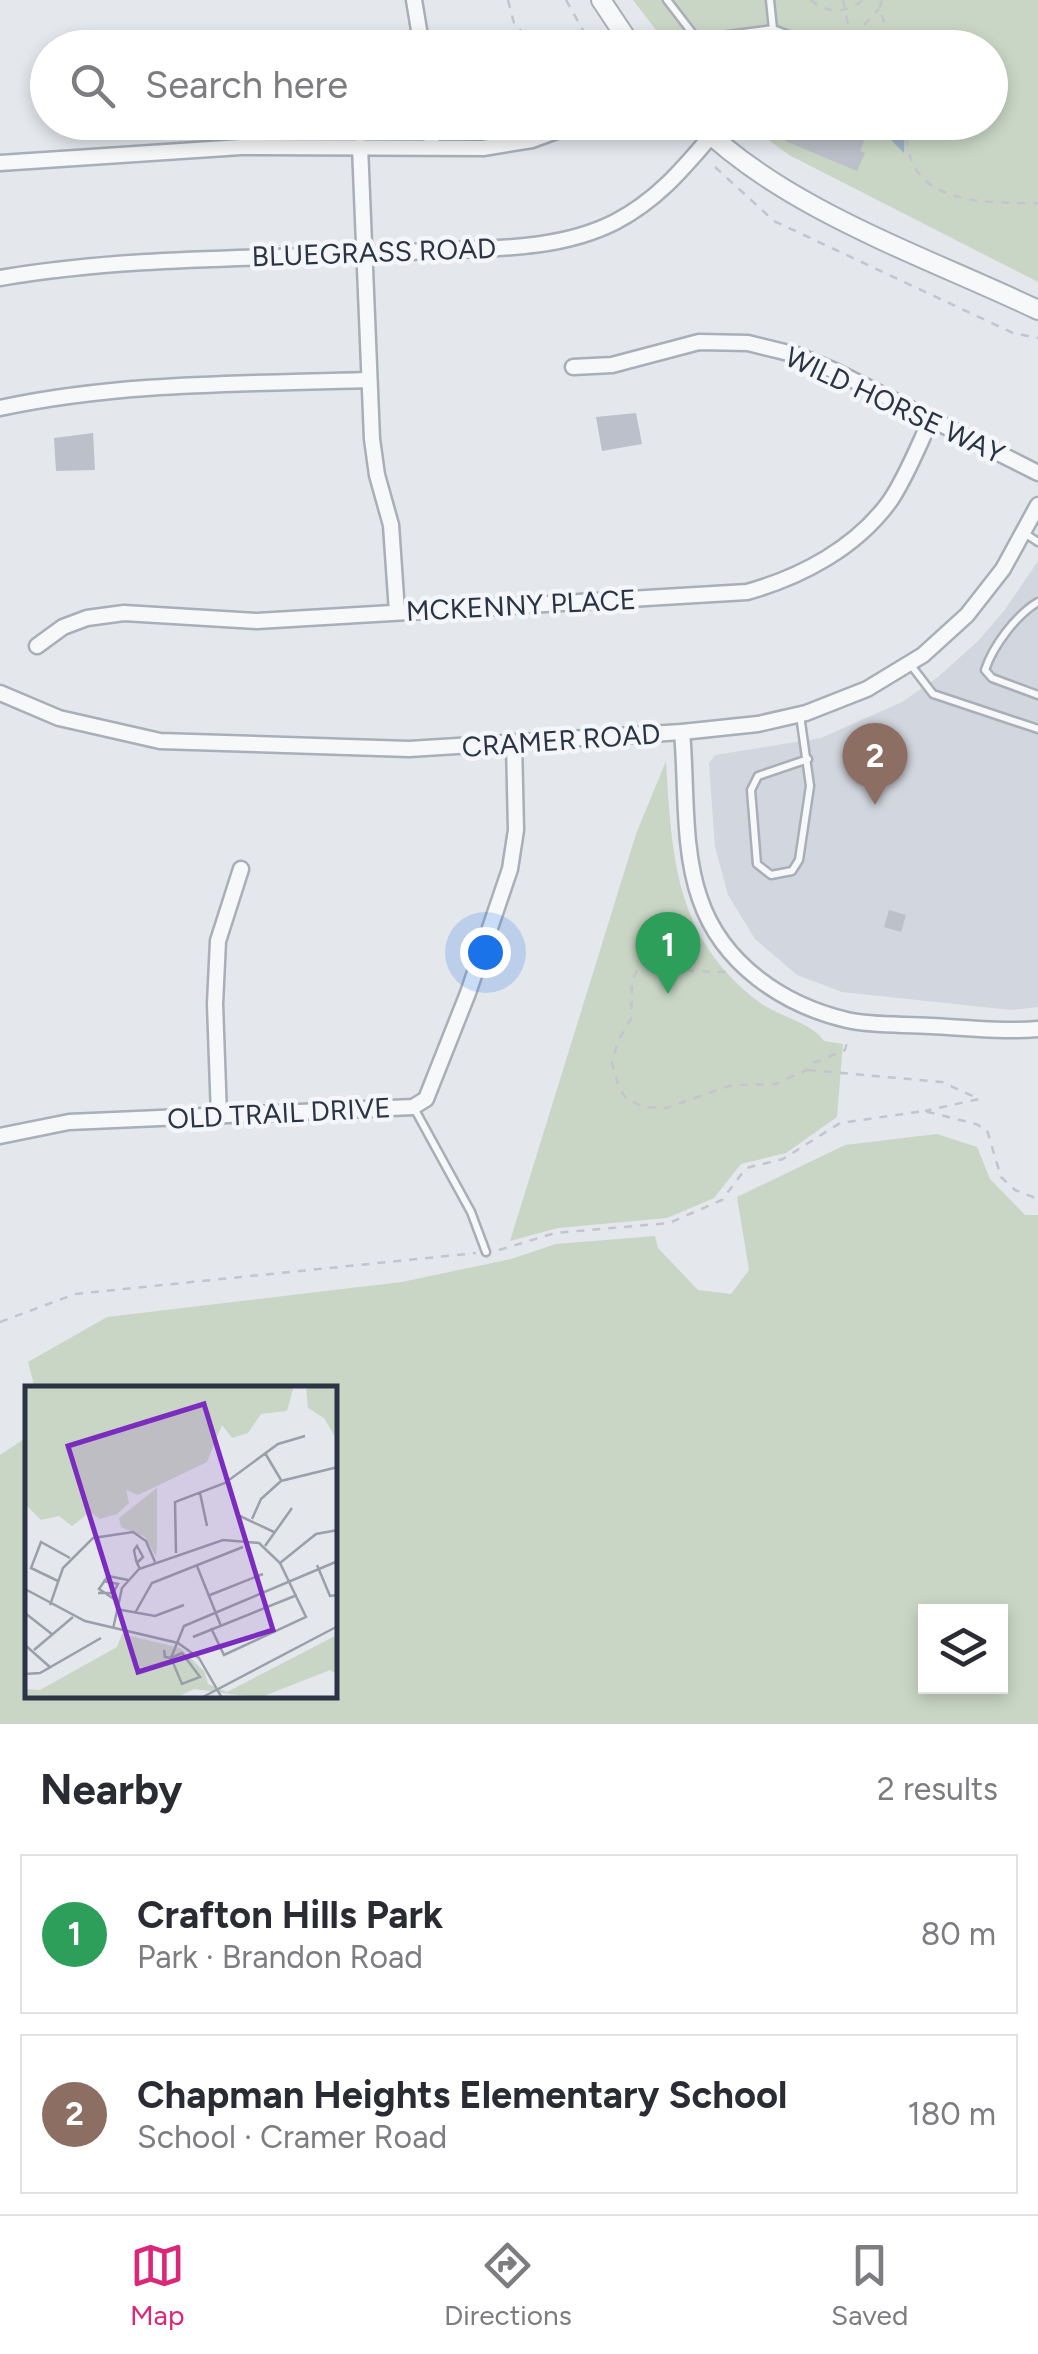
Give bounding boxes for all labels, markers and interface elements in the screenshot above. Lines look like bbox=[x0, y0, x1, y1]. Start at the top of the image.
search box bbox=[30, 30, 1008, 140]
icon: search bbox=[65, 58, 120, 113]
text: Search here bbox=[145, 62, 348, 108]
street label: BLUEGRASS ROAD bbox=[251, 231, 497, 273]
street label: WILD HORSE WAY bbox=[780, 339, 1010, 471]
street label: MCKENNY PLACE bbox=[405, 582, 637, 628]
street label: CRAMER ROAD bbox=[461, 716, 661, 764]
pin: 2 bbox=[842, 722, 908, 805]
pin: 1 bbox=[636, 912, 700, 994]
your location bbox=[460, 927, 511, 978]
street label: OLD TRAIL DRIVE bbox=[166, 1090, 392, 1136]
inset map bbox=[25, 1386, 338, 1699]
map controls bbox=[918, 1604, 1008, 1694]
button: layers bbox=[918, 1604, 1008, 1694]
text: Nearby bbox=[40, 1764, 182, 1815]
text: 2 results bbox=[877, 1770, 998, 1808]
text: Crafton Hills Park bbox=[137, 1892, 443, 1938]
text: 1 bbox=[68, 1915, 81, 1953]
text: 80 m bbox=[921, 1915, 996, 1953]
text: Park · Brandon Road bbox=[137, 1938, 423, 1976]
text: Chapman Heights Elementary School bbox=[137, 2072, 787, 2118]
text: 2 bbox=[65, 2095, 84, 2133]
text: 180 m bbox=[907, 2095, 996, 2133]
text: School · Cramer Road bbox=[137, 2118, 447, 2156]
tab: Map bbox=[130, 2238, 185, 2332]
tab: Directions bbox=[444, 2238, 572, 2332]
tab: Saved bbox=[831, 2238, 908, 2332]

